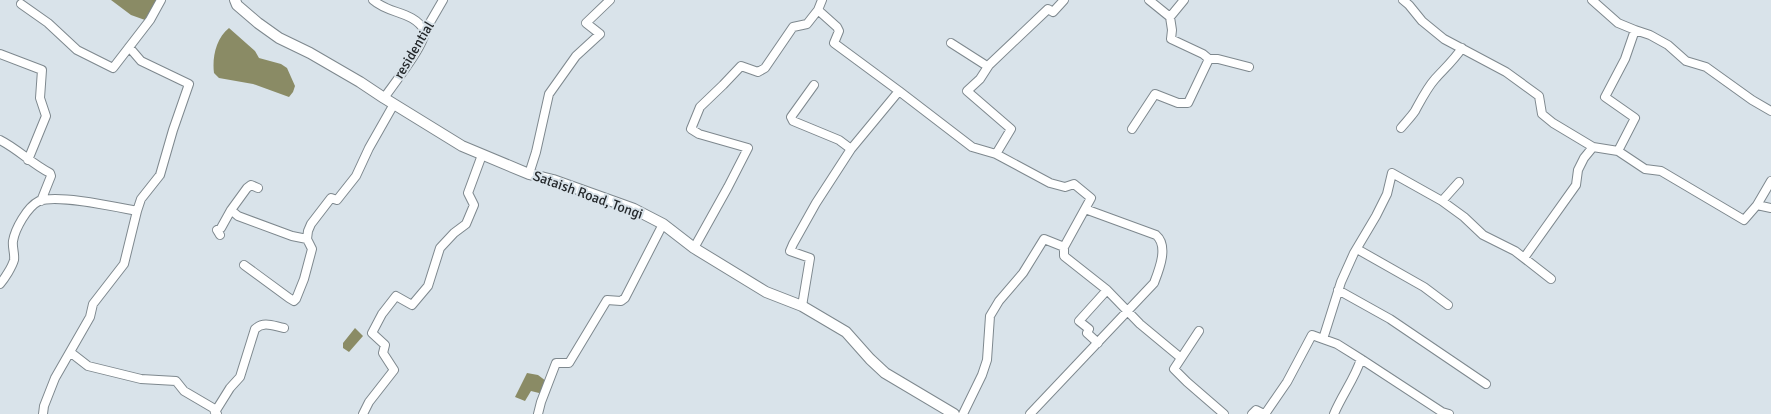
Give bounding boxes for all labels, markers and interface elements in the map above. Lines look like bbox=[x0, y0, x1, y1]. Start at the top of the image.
street label: residential bbox=[390, 18, 438, 82]
street label: Sataish Road, Tongi bbox=[531, 167, 645, 223]

